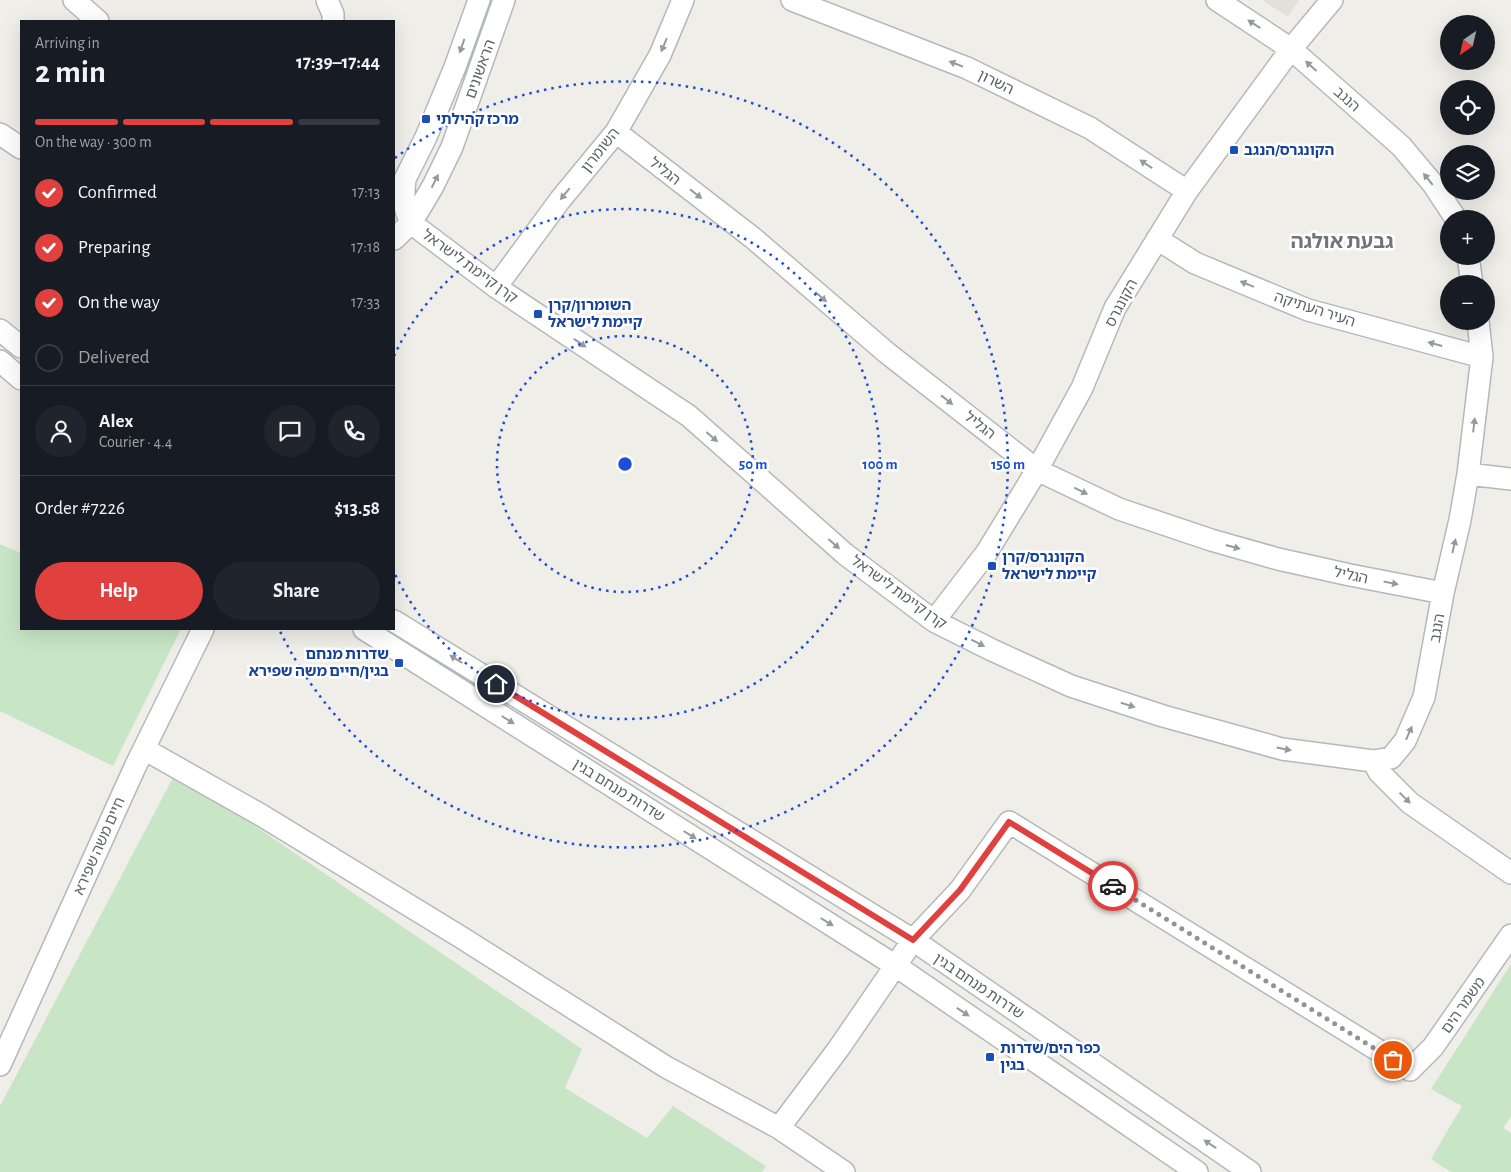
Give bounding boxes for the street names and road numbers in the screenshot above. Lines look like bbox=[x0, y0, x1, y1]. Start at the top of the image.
street label: הראשונים bbox=[463, 38, 498, 101]
street label: השרון bbox=[976, 67, 1016, 97]
street label: הנגב bbox=[1331, 84, 1363, 115]
street label: השומרון bbox=[578, 125, 622, 175]
street label: הגליל bbox=[646, 155, 683, 188]
street label: קרן קיימת לישראל bbox=[419, 227, 520, 306]
street label: הקונגרס bbox=[1103, 277, 1140, 330]
street label: העיר העתיקה bbox=[1272, 289, 1357, 330]
street label: הגליל bbox=[961, 409, 998, 442]
street label: קרן קיימת לישראל bbox=[848, 553, 949, 632]
street label: הגליל bbox=[1332, 565, 1370, 586]
street label: הנגב bbox=[1428, 612, 1447, 644]
street label: שדרות מנחם בגין bbox=[570, 756, 667, 825]
street label: חיים משה שפירא bbox=[71, 795, 128, 897]
street label: שדרות מנחם בגין bbox=[931, 951, 1026, 1022]
street label: משמר הים bbox=[1439, 974, 1488, 1036]

